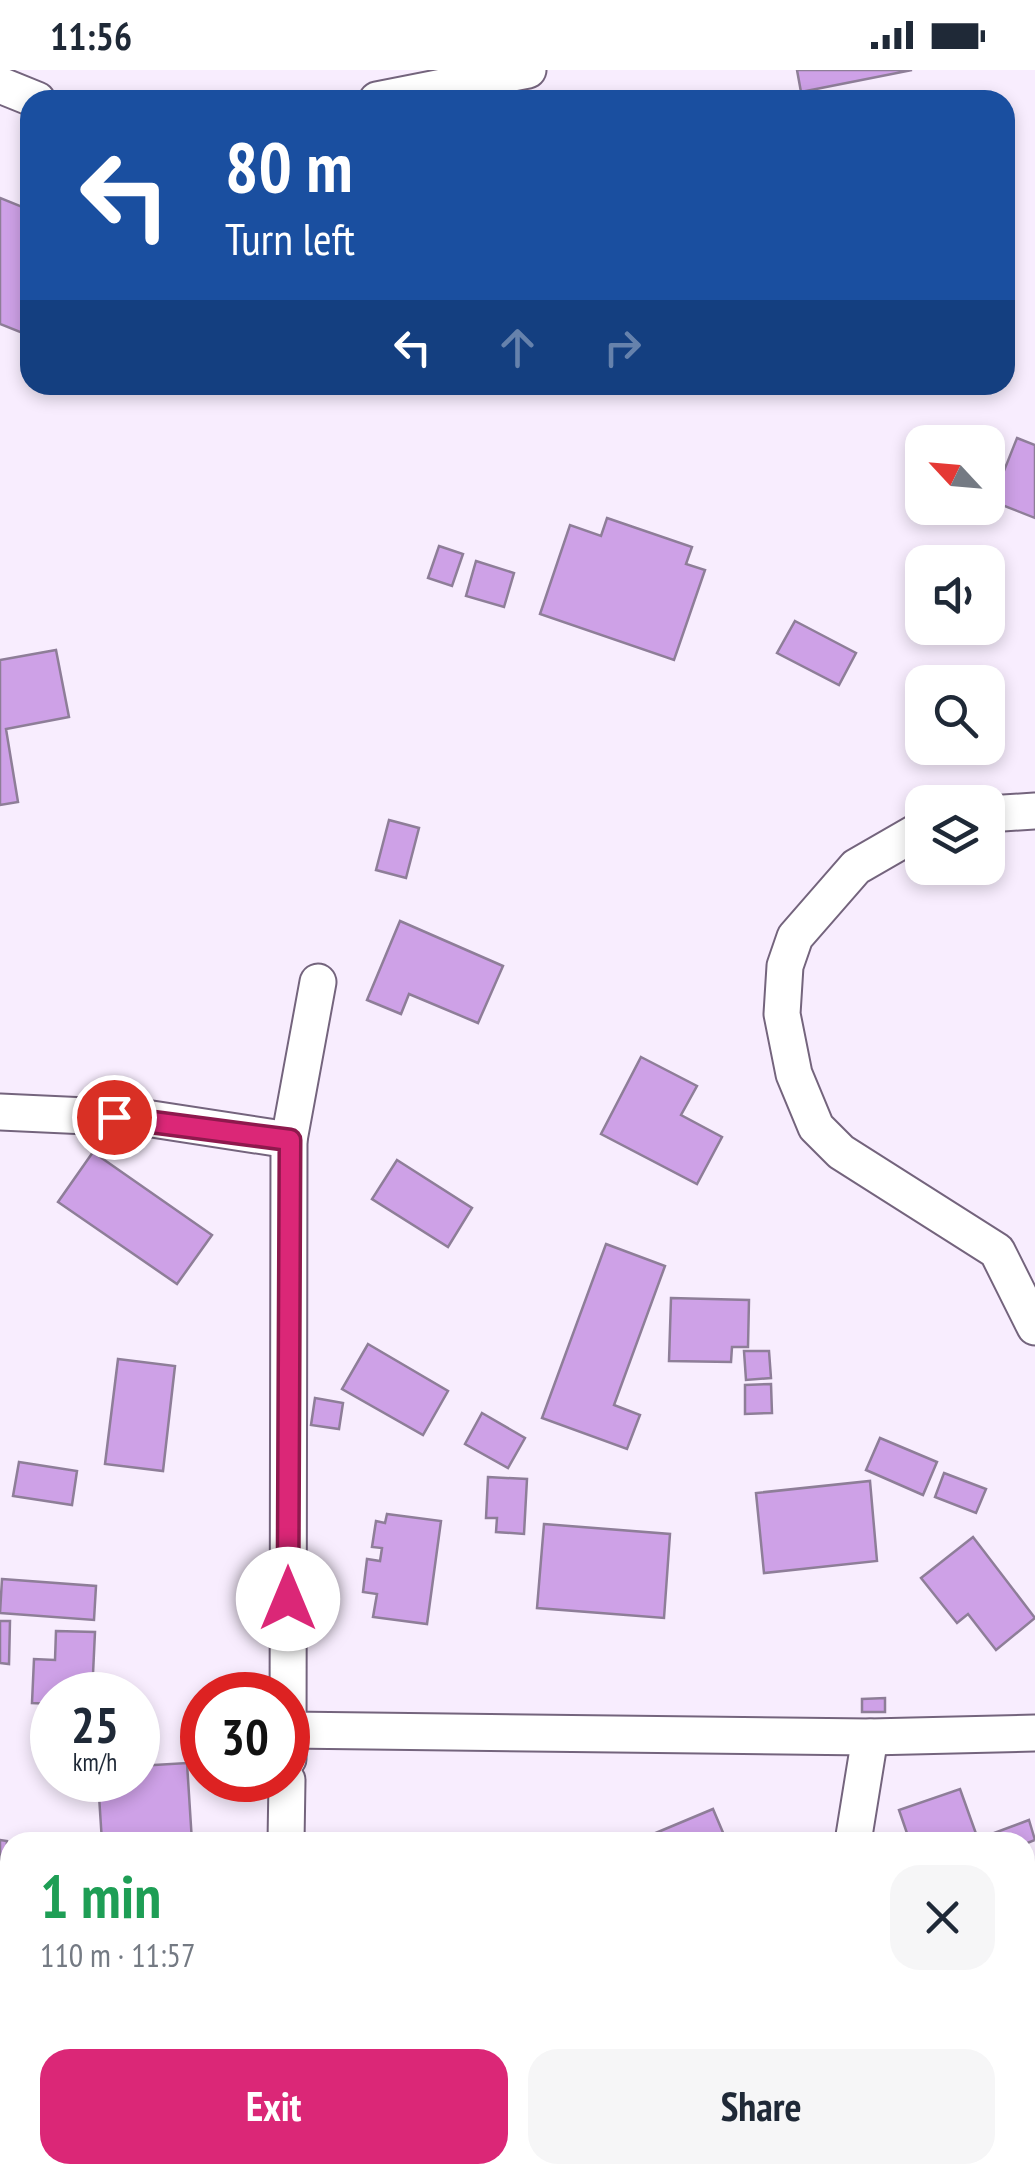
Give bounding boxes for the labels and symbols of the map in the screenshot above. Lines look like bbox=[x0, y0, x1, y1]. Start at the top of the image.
north arrow bbox=[905, 425, 1005, 525]
pin bbox=[72, 1075, 157, 1160]
position arrow bbox=[236, 1547, 340, 1651]
speed limit sign: 30 bbox=[180, 1672, 310, 1802]

